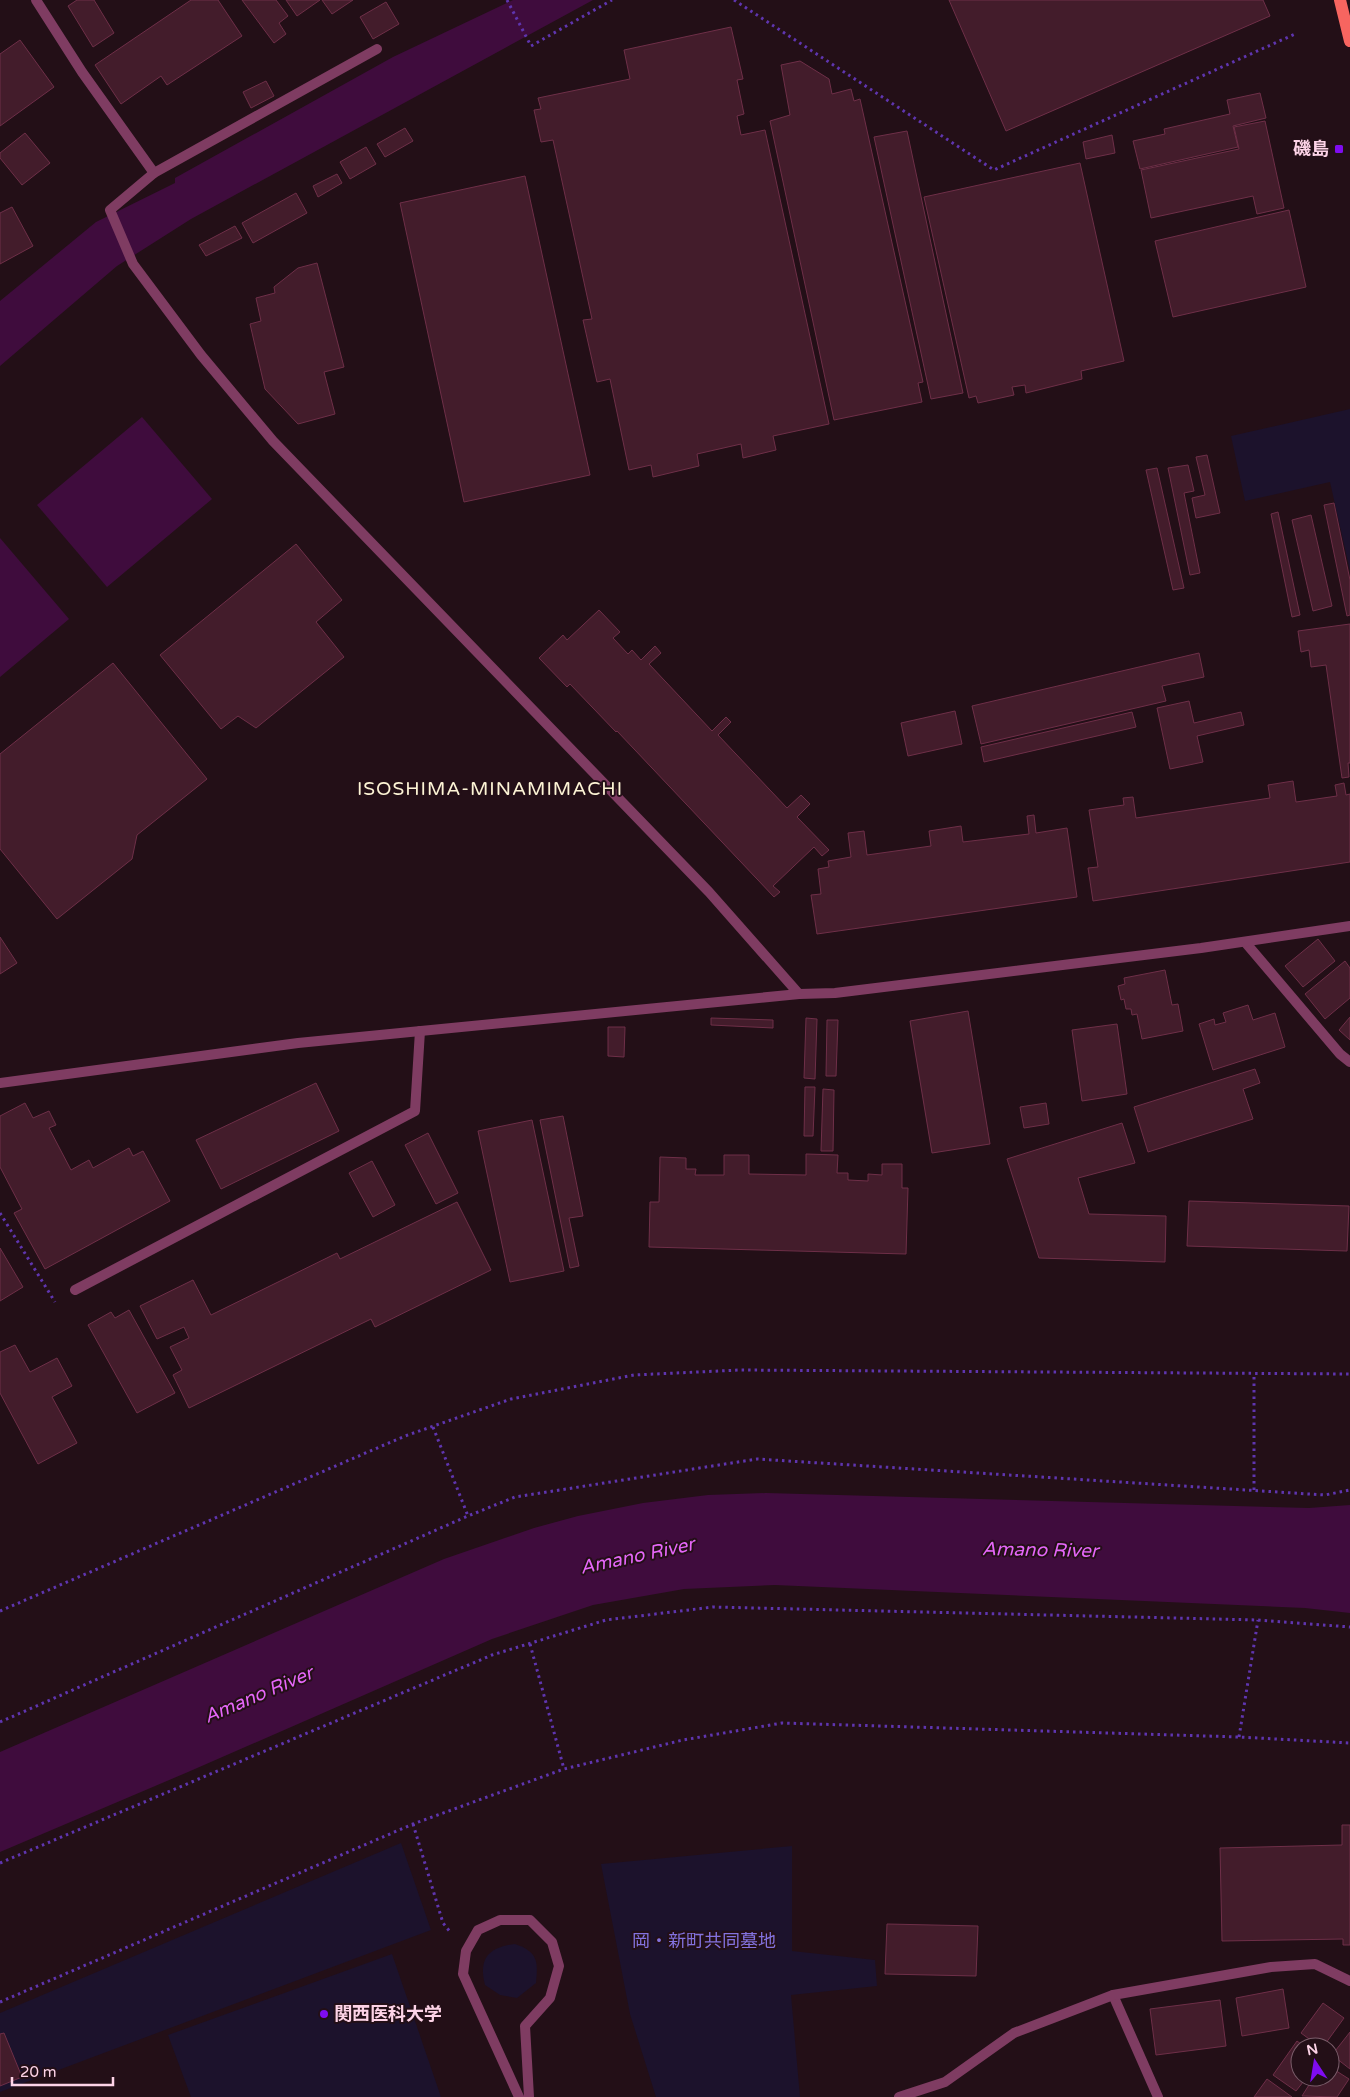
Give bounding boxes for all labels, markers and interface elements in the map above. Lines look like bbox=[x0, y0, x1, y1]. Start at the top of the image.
place label: 磯島 bbox=[1293, 138, 1329, 160]
marker: 磯島 bbox=[1333, 143, 1345, 155]
district label: ISOSHIMA-MINAMIMACHI bbox=[357, 778, 623, 800]
water label: Amano River bbox=[578, 1533, 699, 1579]
water label: Amano River bbox=[982, 1538, 1101, 1562]
water label: Amano River bbox=[200, 1661, 319, 1728]
park label: 岡・新町共同墓地 bbox=[632, 1930, 776, 1952]
place label: 関西医科大学 bbox=[334, 2003, 442, 2025]
marker: 関西医科大学 bbox=[318, 2008, 330, 2020]
north arrow bbox=[1290, 2037, 1340, 2087]
text: N bbox=[1305, 2040, 1320, 2059]
scale bar bbox=[12, 2054, 114, 2086]
text: 20 m bbox=[20, 2063, 57, 2081]

